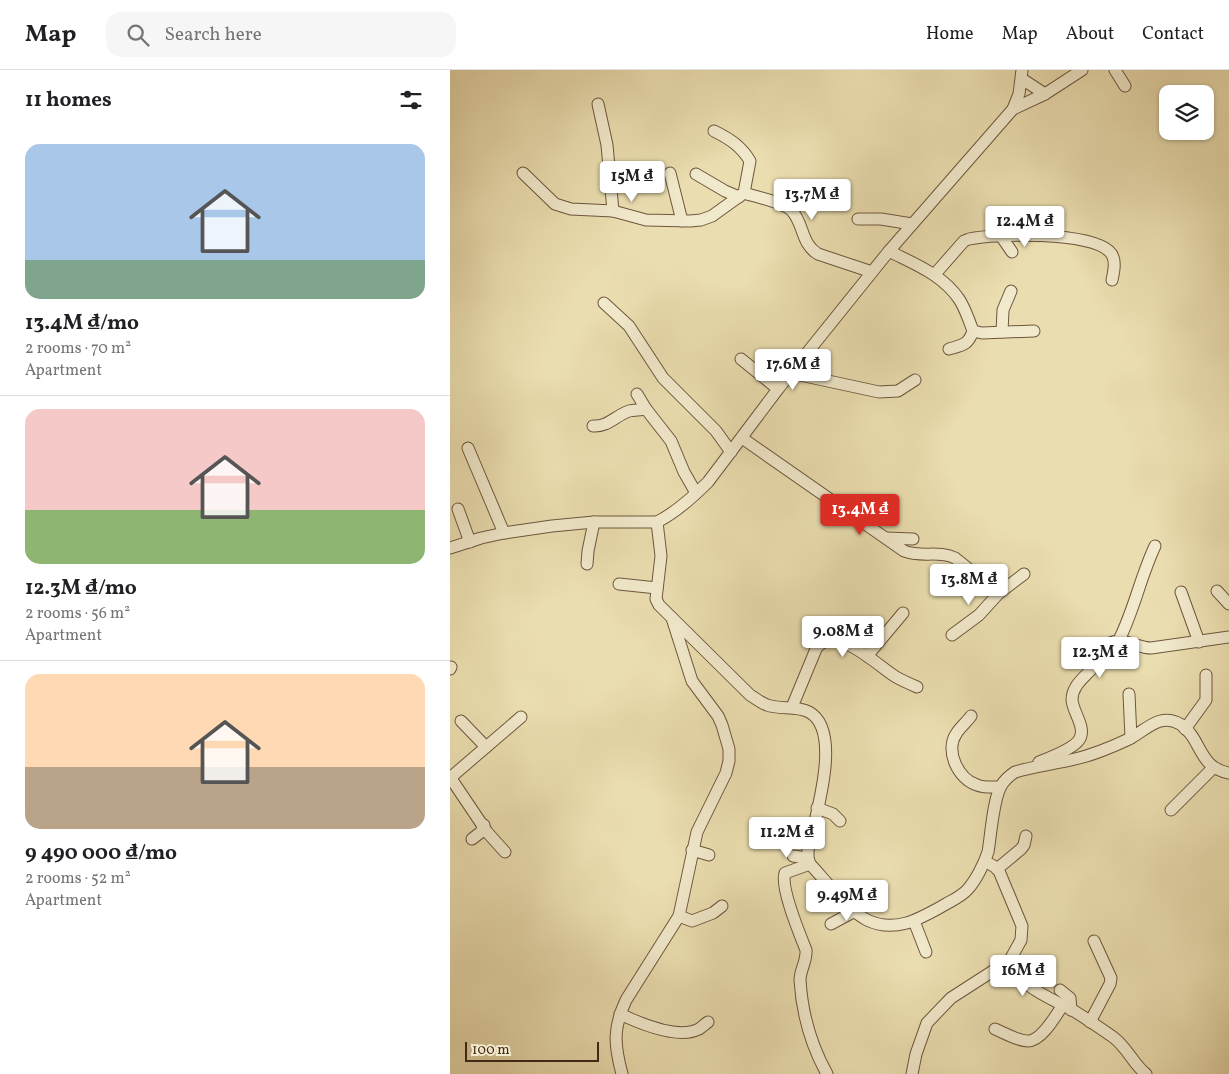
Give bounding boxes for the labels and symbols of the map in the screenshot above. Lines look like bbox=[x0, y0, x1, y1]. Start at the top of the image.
pin: 15M ₫ bbox=[597, 160, 667, 203]
pin: 13.7M ₫ bbox=[766, 178, 858, 221]
pin: 12.4M ₫ bbox=[979, 206, 1071, 248]
pin: 17.6M ₫ bbox=[747, 348, 839, 391]
pin: 13.4M ₫ bbox=[814, 494, 906, 536]
pin: 13.8M ₫ bbox=[923, 564, 1015, 606]
pin: 9.08M ₫ bbox=[797, 616, 889, 658]
pin: 12.3M ₫ bbox=[1054, 636, 1146, 679]
pin: 11.2M ₫ bbox=[741, 816, 833, 859]
pin: 9.49M ₫ bbox=[801, 880, 893, 922]
pin: 16M ₫ bbox=[988, 954, 1058, 997]
scale bar bbox=[465, 1039, 599, 1062]

